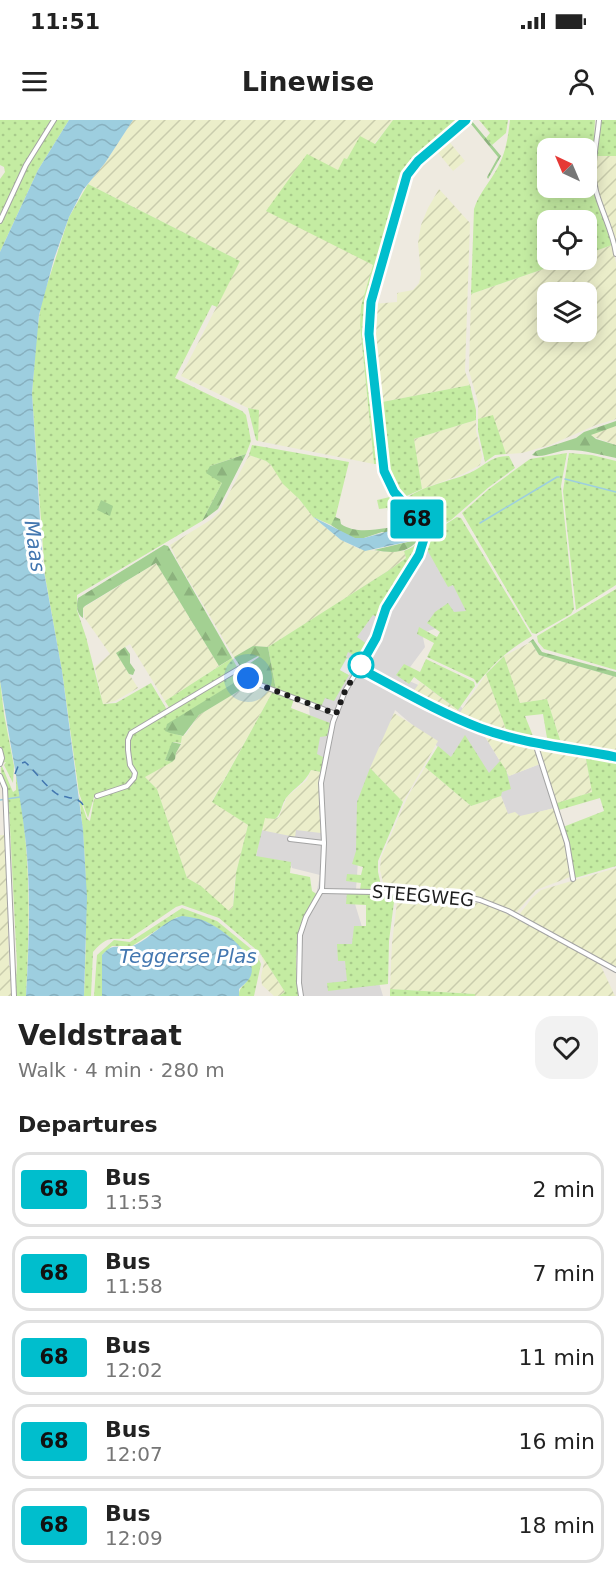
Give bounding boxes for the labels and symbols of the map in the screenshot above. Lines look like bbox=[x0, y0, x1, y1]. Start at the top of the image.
north arrow bbox=[537, 138, 597, 198]
line badge: 68 bbox=[390, 500, 444, 538]
water label: Maas bbox=[19, 518, 51, 574]
unlabelled marker bbox=[348, 652, 374, 678]
your location bbox=[233, 663, 263, 693]
street label: STEEGWEG bbox=[371, 881, 475, 910]
water label: Teggerse Plas bbox=[119, 944, 257, 968]

